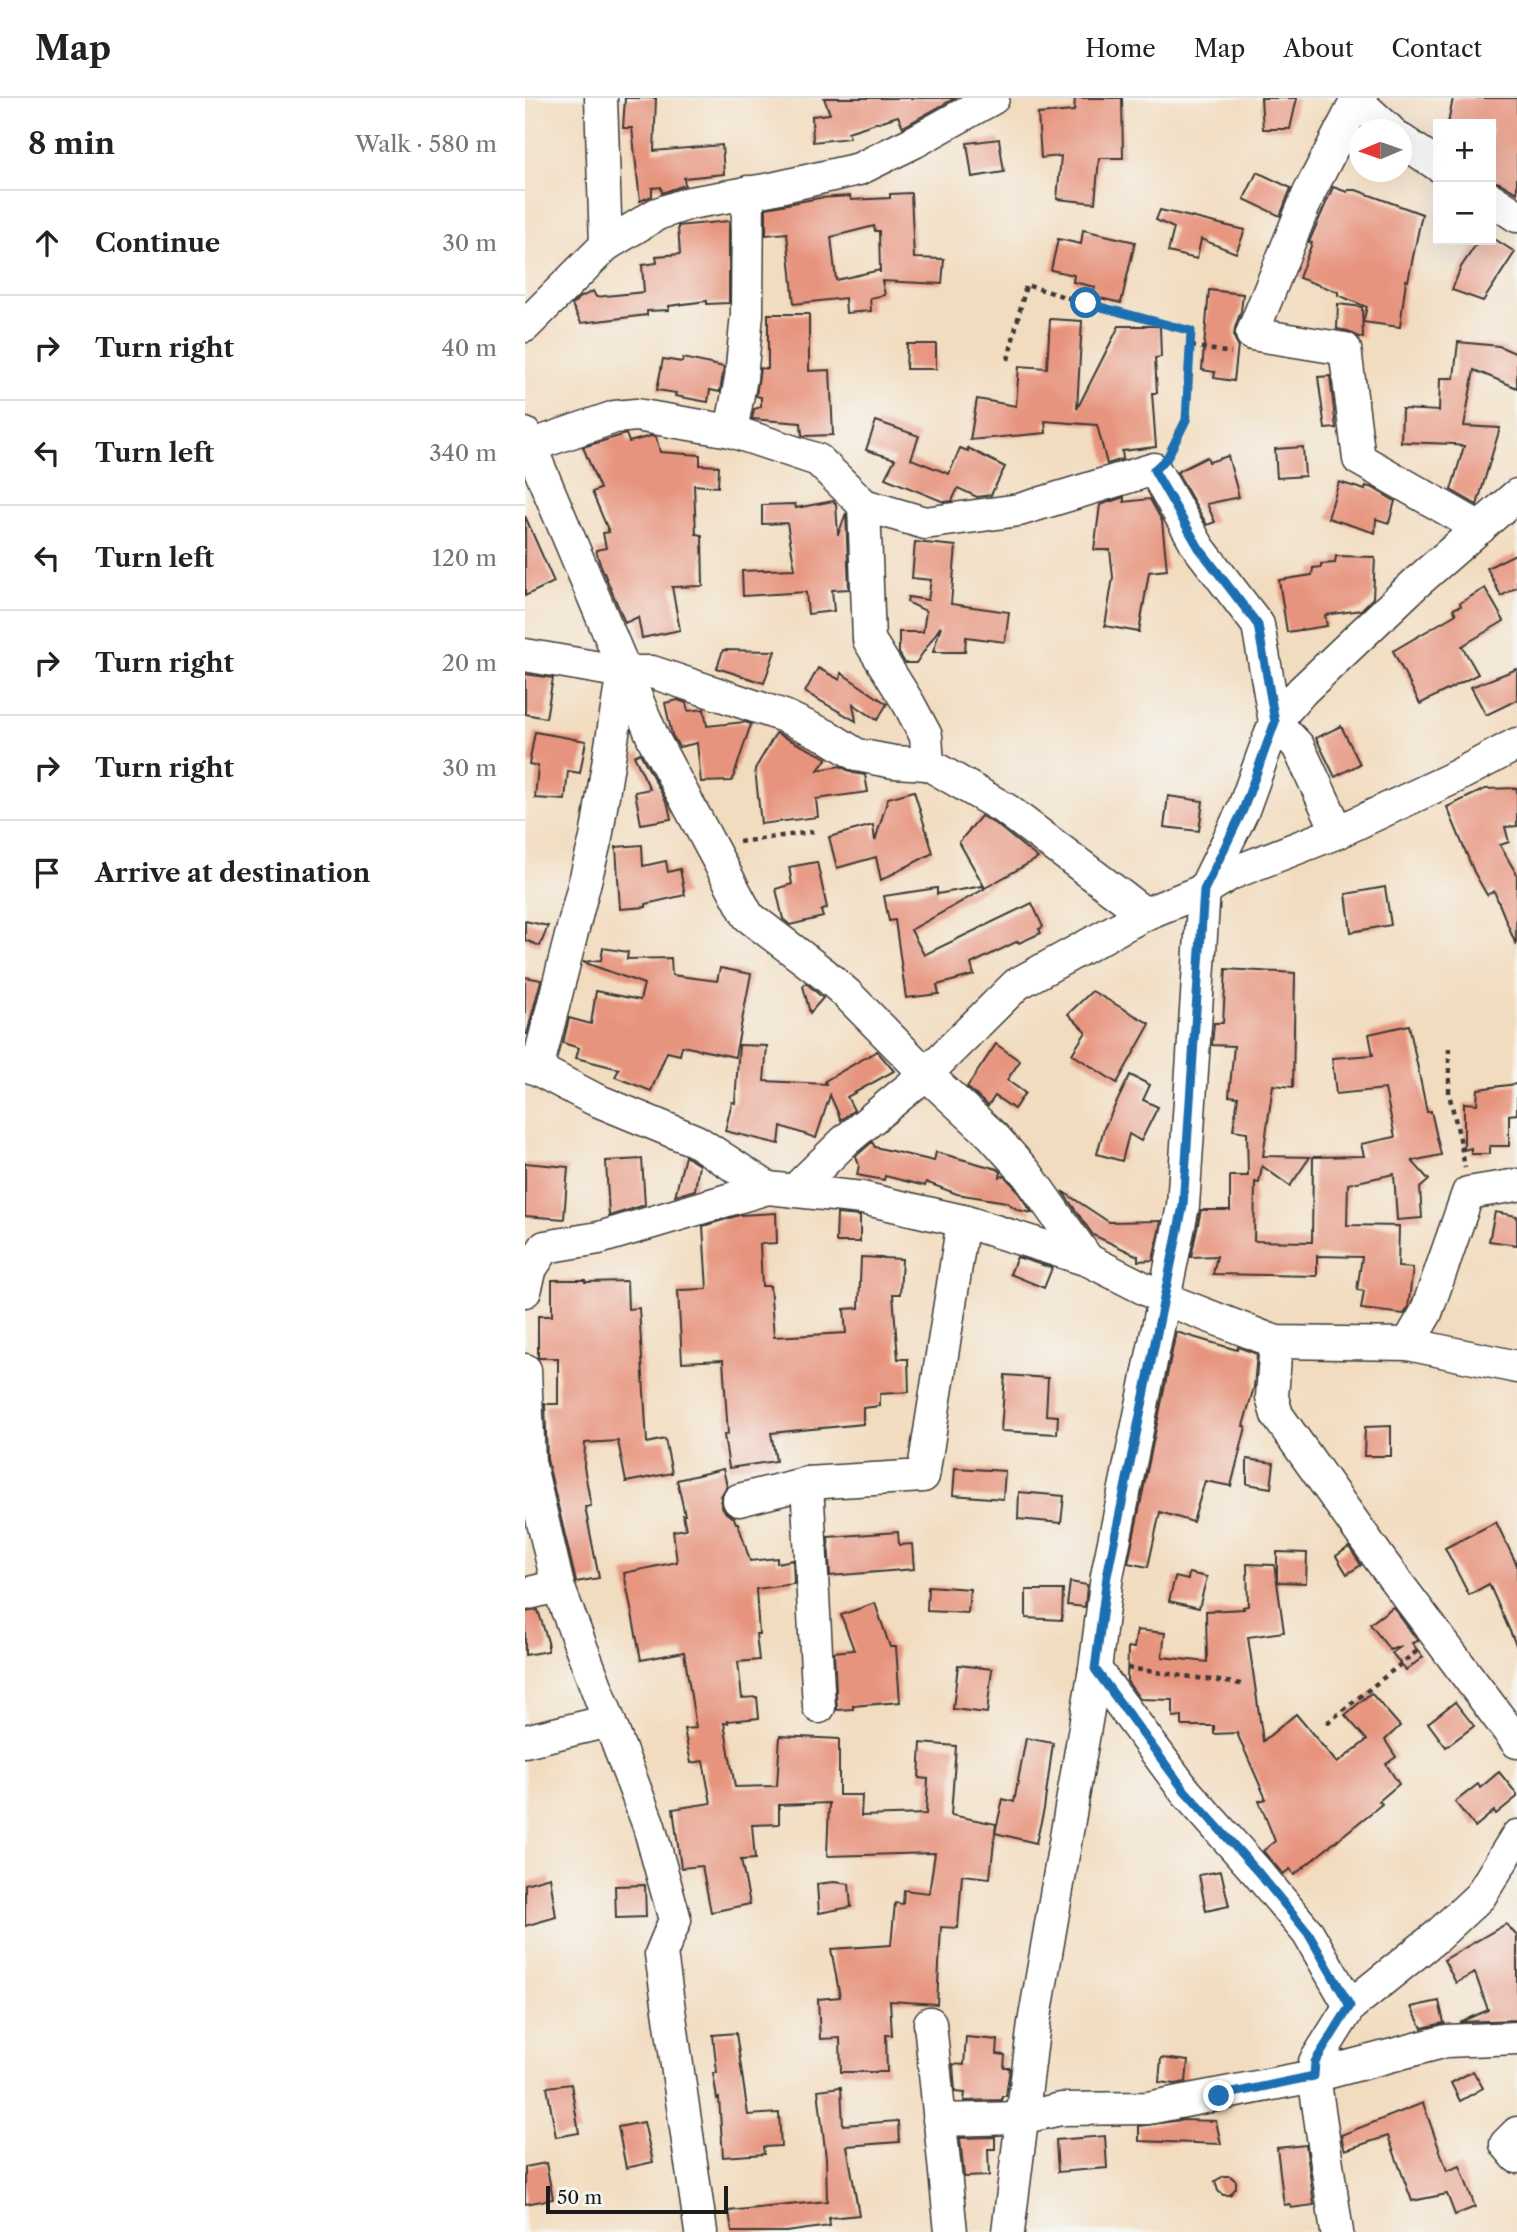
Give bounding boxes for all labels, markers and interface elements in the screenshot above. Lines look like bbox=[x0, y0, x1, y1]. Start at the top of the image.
text: Map bbox=[35, 28, 111, 69]
text: Home bbox=[1085, 34, 1156, 63]
text: Map bbox=[1194, 34, 1245, 63]
text: About bbox=[1283, 34, 1354, 63]
text: Contact bbox=[1392, 34, 1482, 63]
north arrow bbox=[1349, 119, 1412, 182]
map controls bbox=[1433, 119, 1496, 245]
button: + bbox=[1433, 119, 1496, 182]
text: 8 min bbox=[28, 125, 115, 162]
text: Walk · 580 m bbox=[355, 130, 497, 158]
button: − bbox=[1433, 182, 1496, 245]
icon: ahead bbox=[28, 224, 66, 262]
text: Continue bbox=[95, 227, 220, 259]
text: 30 m bbox=[442, 229, 497, 257]
route start bbox=[1070, 287, 1101, 318]
icon: right bbox=[28, 329, 66, 367]
text: Turn right bbox=[95, 332, 234, 364]
text: 40 m bbox=[442, 334, 497, 362]
icon: left bbox=[28, 434, 66, 472]
text: Turn left bbox=[95, 437, 214, 469]
text: 340 m bbox=[429, 439, 497, 467]
icon: left bbox=[28, 539, 66, 577]
text: Turn left bbox=[95, 542, 214, 574]
text: 120 m bbox=[432, 544, 497, 572]
icon: right bbox=[28, 644, 66, 682]
text: Turn right bbox=[95, 647, 234, 679]
text: 20 m bbox=[442, 649, 497, 677]
icon: right bbox=[28, 749, 66, 787]
text: Turn right bbox=[95, 752, 234, 784]
text: 30 m bbox=[442, 754, 497, 782]
icon: arrive bbox=[28, 854, 66, 892]
text: Arrive at destination bbox=[95, 857, 370, 889]
route end bbox=[1203, 2080, 1234, 2111]
scale bar bbox=[546, 2183, 728, 2215]
text: 50 m bbox=[557, 2186, 602, 2209]

